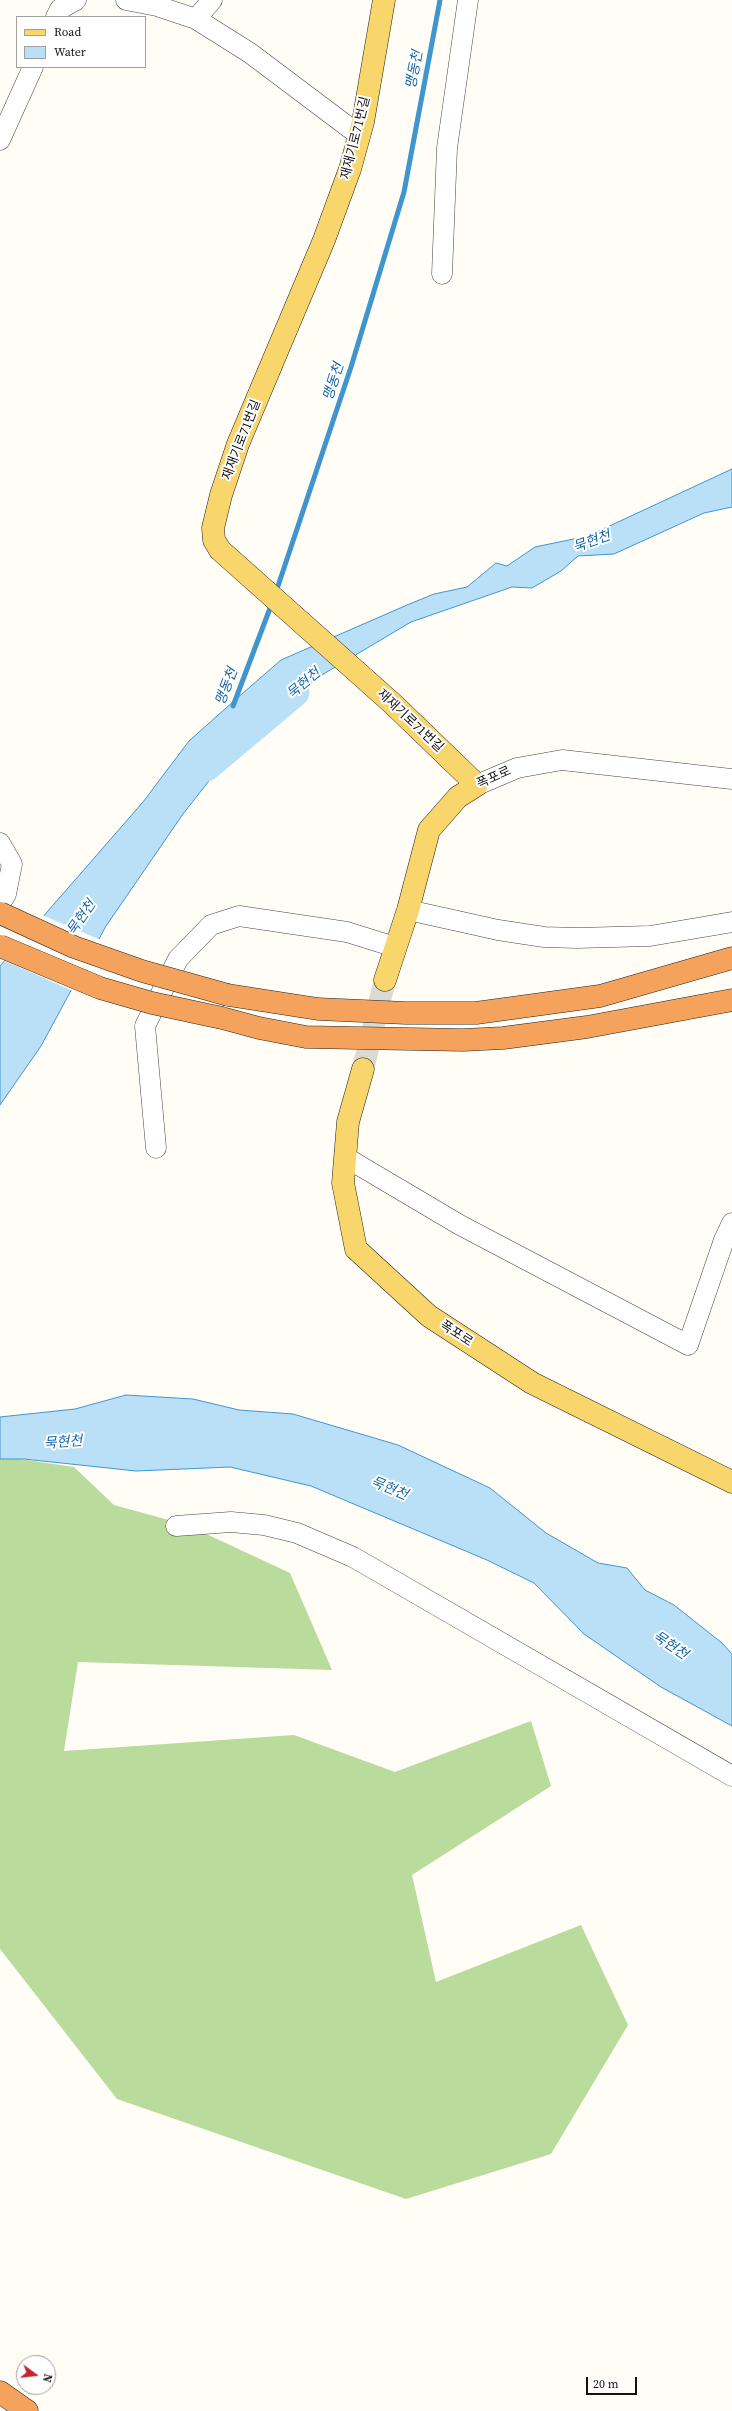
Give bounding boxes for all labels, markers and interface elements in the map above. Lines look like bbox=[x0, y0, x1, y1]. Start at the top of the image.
legend bbox=[16, 16, 146, 68]
text: Road bbox=[54, 24, 81, 40]
text: Water bbox=[54, 44, 86, 60]
water label: 맹동천 bbox=[403, 49, 427, 91]
street label: 재재기로71번길 bbox=[338, 95, 374, 181]
water label: 맹동천 bbox=[320, 361, 348, 403]
street label: 재재기로71번길 bbox=[220, 398, 264, 482]
water label: 묵현천 bbox=[571, 527, 613, 557]
water label: 묵현천 bbox=[284, 665, 324, 703]
water label: 맹동천 bbox=[212, 666, 242, 708]
street label: 재재기로71번길 bbox=[374, 686, 446, 756]
street label: 폭포로 bbox=[474, 764, 514, 792]
water label: 묵현천 bbox=[64, 897, 100, 939]
street label: 폭포로 bbox=[437, 1318, 475, 1350]
water label: 묵현천 bbox=[43, 1433, 83, 1453]
water label: 묵현천 bbox=[368, 1474, 410, 1504]
water label: 묵현천 bbox=[649, 1628, 691, 1664]
north arrow bbox=[16, 2355, 56, 2395]
scale bar bbox=[588, 2369, 639, 2395]
text: N bbox=[39, 2372, 55, 2384]
text: 20 m bbox=[593, 2376, 619, 2392]

